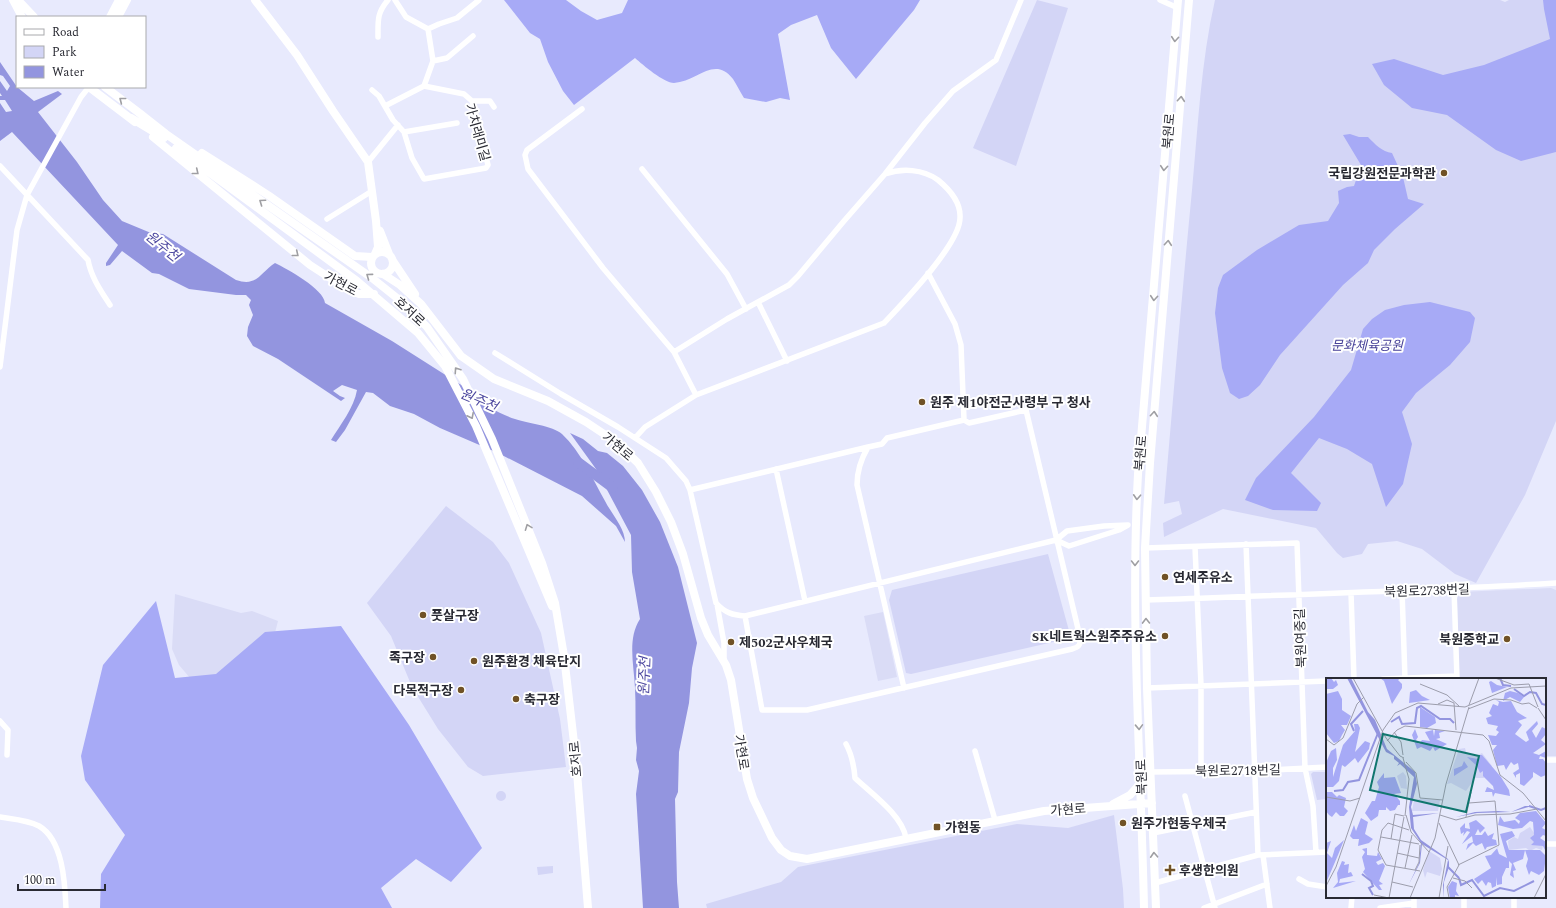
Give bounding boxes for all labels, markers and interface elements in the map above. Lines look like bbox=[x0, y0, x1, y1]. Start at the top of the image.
legend bbox=[16, 16, 146, 88]
text: Road bbox=[52, 23, 79, 42]
one-way arrow bbox=[1171, 36, 1180, 42]
text: Park bbox=[52, 43, 77, 62]
text: Water bbox=[52, 63, 84, 82]
one-way arrow bbox=[1176, 96, 1185, 102]
one-way arrow bbox=[120, 98, 127, 105]
street label: 가치래미길 bbox=[459, 101, 495, 164]
street label: 북원로 bbox=[1157, 112, 1181, 150]
place label: 국립강원전문과학관 bbox=[1328, 164, 1436, 184]
one-way arrow bbox=[1160, 165, 1169, 171]
one-way arrow bbox=[191, 167, 198, 174]
marker: 국립강원전문과학관 bbox=[1439, 168, 1449, 178]
one-way arrow bbox=[260, 200, 267, 207]
water label: 원주천 bbox=[141, 226, 185, 267]
one-way arrow bbox=[1164, 240, 1173, 246]
one-way arrow bbox=[292, 249, 299, 256]
street label: 가현로 bbox=[320, 267, 361, 301]
one-way arrow bbox=[366, 274, 373, 281]
street label: 호저로 bbox=[389, 292, 429, 331]
one-way arrow bbox=[1150, 295, 1159, 301]
park label: 문화체육공원 bbox=[1331, 336, 1404, 356]
one-way arrow bbox=[455, 367, 462, 374]
water label: 원주천 bbox=[457, 383, 502, 418]
place label: 원주 제1야전군사령부 구 청사 bbox=[930, 393, 1091, 413]
marker: 원주 제1야전군사령부 구 청사 bbox=[917, 397, 927, 407]
one-way arrow bbox=[1150, 411, 1159, 417]
one-way arrow bbox=[466, 412, 474, 419]
street label: 가현로 bbox=[597, 428, 638, 466]
street label: 북원로 bbox=[1129, 434, 1153, 472]
one-way arrow bbox=[1133, 494, 1141, 500]
one-way arrow bbox=[524, 523, 532, 530]
one-way arrow bbox=[1131, 560, 1139, 566]
place label: 연세주유소 bbox=[1173, 568, 1233, 588]
marker: 연세주유소 bbox=[1160, 572, 1170, 582]
street label: 북원로2738번길 bbox=[1384, 580, 1470, 602]
place label: 풋살구장 bbox=[431, 606, 479, 626]
street label: 북원여중길 bbox=[1290, 608, 1312, 668]
marker: 풋살구장 bbox=[418, 610, 428, 620]
one-way arrow bbox=[1142, 618, 1150, 624]
place label: SK네트웍스원주주유소 bbox=[1032, 627, 1157, 647]
place label: 북원중학교 bbox=[1439, 630, 1499, 650]
marker: SK네트웍스원주주유소 bbox=[1160, 631, 1170, 641]
place label: 제502군사우체국 bbox=[739, 633, 833, 653]
marker: 북원중학교 bbox=[1502, 634, 1512, 644]
marker: 제502군사우체국 bbox=[726, 637, 736, 647]
place label: 족구장 bbox=[389, 648, 425, 668]
marker: 족구장 bbox=[428, 652, 438, 662]
place label: 원주환경 체육단지 bbox=[482, 652, 581, 672]
water label: 원주천 bbox=[633, 655, 656, 696]
marker: 원주환경 체육단지 bbox=[469, 656, 479, 666]
inset map bbox=[1326, 678, 1546, 898]
place label: 다목적구장 bbox=[393, 681, 453, 701]
marker: 다목적구장 bbox=[456, 685, 466, 695]
place label: 축구장 bbox=[524, 690, 560, 710]
marker: 축구장 bbox=[511, 694, 521, 704]
one-way arrow bbox=[1135, 724, 1143, 730]
street label: 가현로 bbox=[728, 733, 754, 771]
street label: 호저로 bbox=[564, 740, 588, 778]
street label: 북원로 bbox=[1131, 759, 1153, 795]
street label: 북원로2718번길 bbox=[1195, 760, 1281, 782]
street label: 가현로 bbox=[1049, 799, 1087, 821]
place label: 원주가현동우체국 bbox=[1131, 814, 1227, 834]
place label: 가현동 bbox=[945, 818, 981, 838]
marker: 원주가현동우체국 bbox=[1118, 818, 1128, 828]
marker: 가현동 bbox=[932, 822, 942, 832]
one-way arrow bbox=[1149, 852, 1158, 858]
place label: 후생한의원 bbox=[1179, 861, 1239, 881]
marker: 후생한의원 bbox=[1164, 864, 1176, 876]
scale bar bbox=[18, 866, 105, 892]
text: 100 m bbox=[24, 871, 55, 890]

